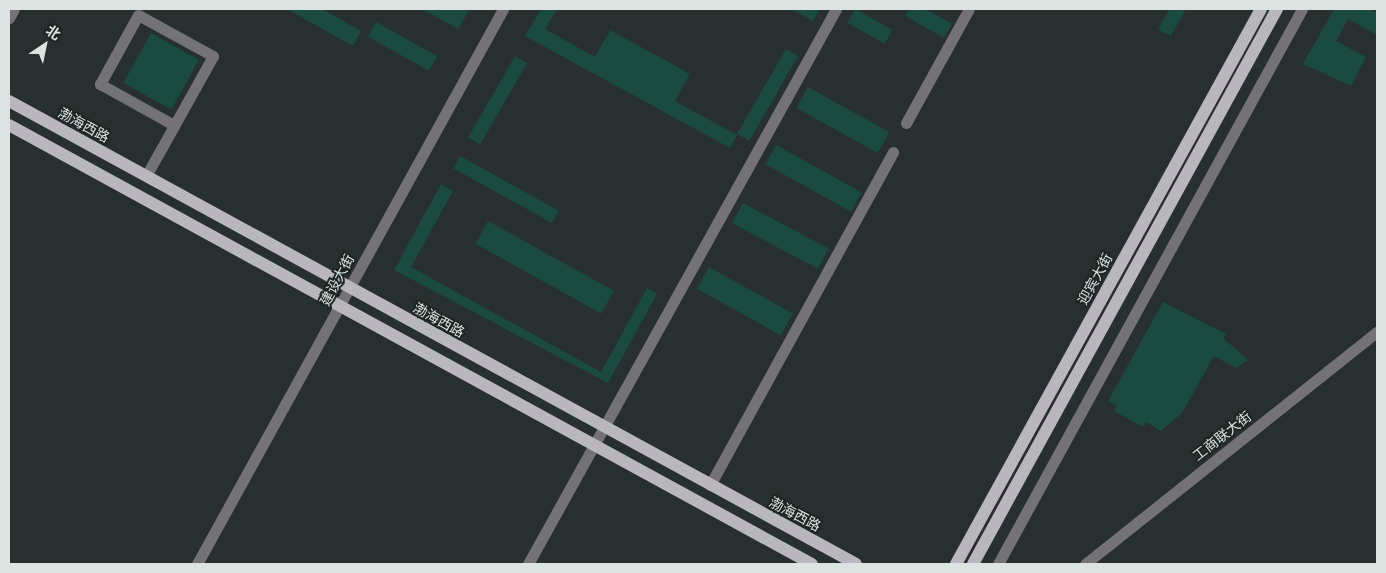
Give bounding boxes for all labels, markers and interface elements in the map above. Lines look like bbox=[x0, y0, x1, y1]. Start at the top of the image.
north arrow bbox=[20, 20, 70, 70]
text: 北 bbox=[43, 22, 64, 43]
street label: 渤海西路 bbox=[55, 104, 113, 146]
street label: 迎宾大街 bbox=[1074, 250, 1116, 308]
street label: 建设大街 bbox=[316, 251, 358, 309]
street label: 渤海西路 bbox=[410, 299, 468, 341]
street label: 工商联大街 bbox=[1189, 408, 1255, 464]
street label: 渤海西路 bbox=[766, 493, 824, 535]

